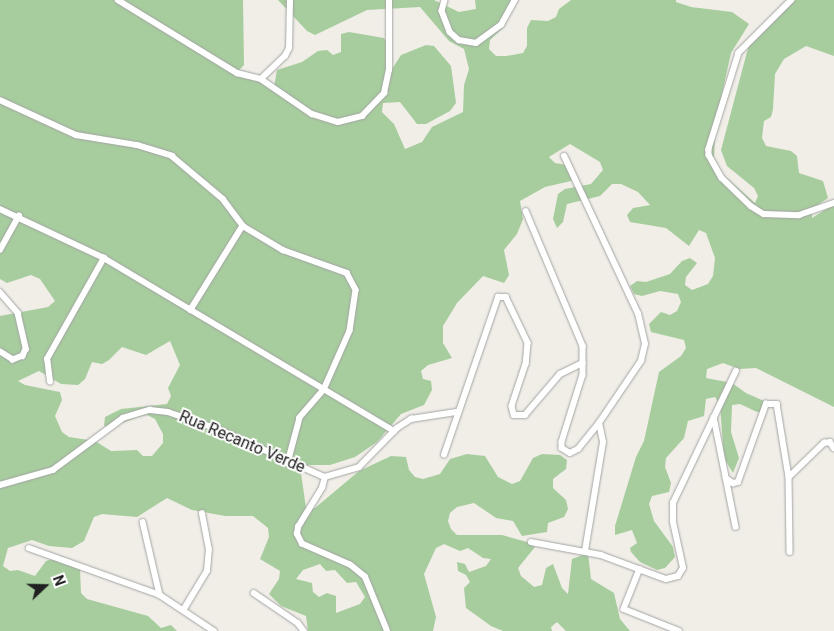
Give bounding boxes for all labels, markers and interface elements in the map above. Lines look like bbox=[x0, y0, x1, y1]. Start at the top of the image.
street label: Rua Recanto Verde bbox=[176, 407, 308, 477]
north arrow bbox=[20, 561, 70, 611]
text: N bbox=[50, 573, 68, 588]

